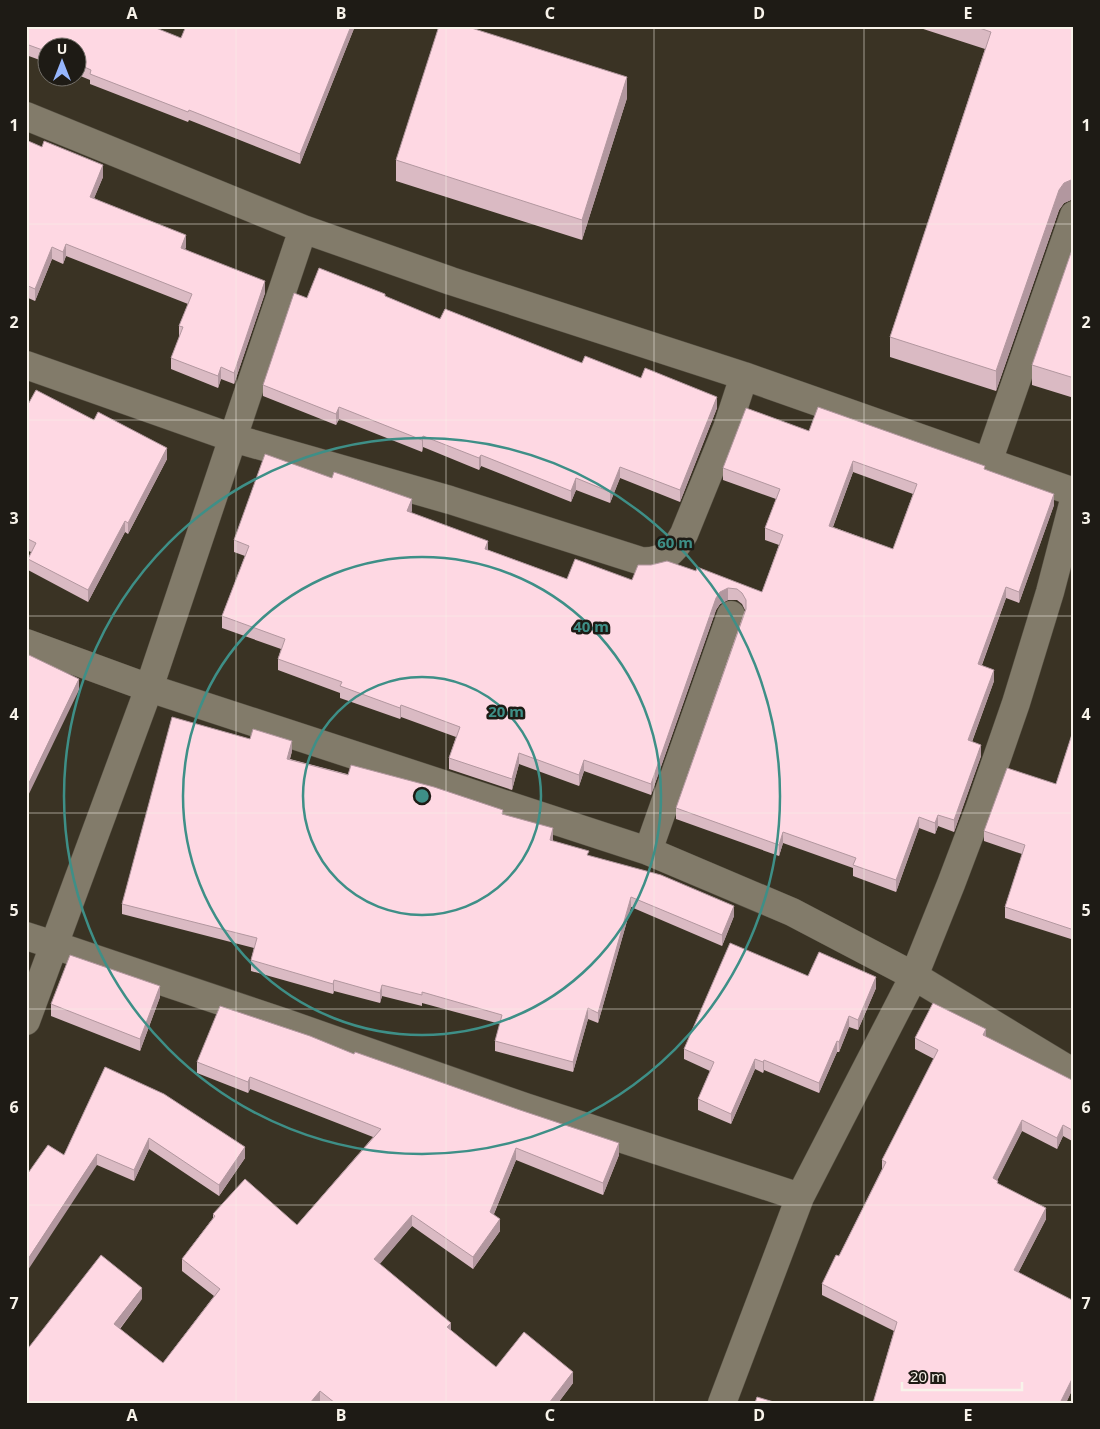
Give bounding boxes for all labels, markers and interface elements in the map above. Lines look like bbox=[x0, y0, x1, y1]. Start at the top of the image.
text: A bbox=[126, 2, 138, 24]
text: B bbox=[336, 2, 346, 24]
text: C bbox=[545, 2, 555, 24]
text: D bbox=[753, 2, 765, 24]
text: E bbox=[964, 2, 973, 24]
north arrow bbox=[38, 38, 88, 88]
text: U bbox=[57, 39, 67, 58]
text: 1 bbox=[9, 114, 19, 136]
text: 1 bbox=[1081, 114, 1091, 136]
text: 2 bbox=[9, 311, 19, 333]
text: 2 bbox=[1081, 311, 1091, 333]
text: 3 bbox=[9, 507, 19, 529]
text: 3 bbox=[1081, 507, 1091, 529]
text: 60 m bbox=[657, 532, 693, 552]
text: 40 m bbox=[573, 616, 609, 636]
text: 20 m bbox=[488, 701, 524, 721]
text: 4 bbox=[9, 703, 19, 725]
text: 4 bbox=[1081, 703, 1091, 725]
centre of rings bbox=[413, 787, 431, 805]
text: 5 bbox=[9, 899, 19, 921]
text: 5 bbox=[1081, 899, 1091, 921]
text: 6 bbox=[9, 1096, 19, 1118]
text: 6 bbox=[1081, 1096, 1091, 1118]
text: 7 bbox=[9, 1292, 19, 1314]
text: 7 bbox=[1081, 1292, 1091, 1314]
scale bar bbox=[902, 1359, 1022, 1391]
text: 20 m bbox=[910, 1366, 945, 1386]
text: A bbox=[126, 1404, 138, 1426]
text: B bbox=[336, 1404, 346, 1426]
text: C bbox=[545, 1404, 555, 1426]
text: D bbox=[753, 1404, 765, 1426]
text: E bbox=[964, 1404, 973, 1426]

